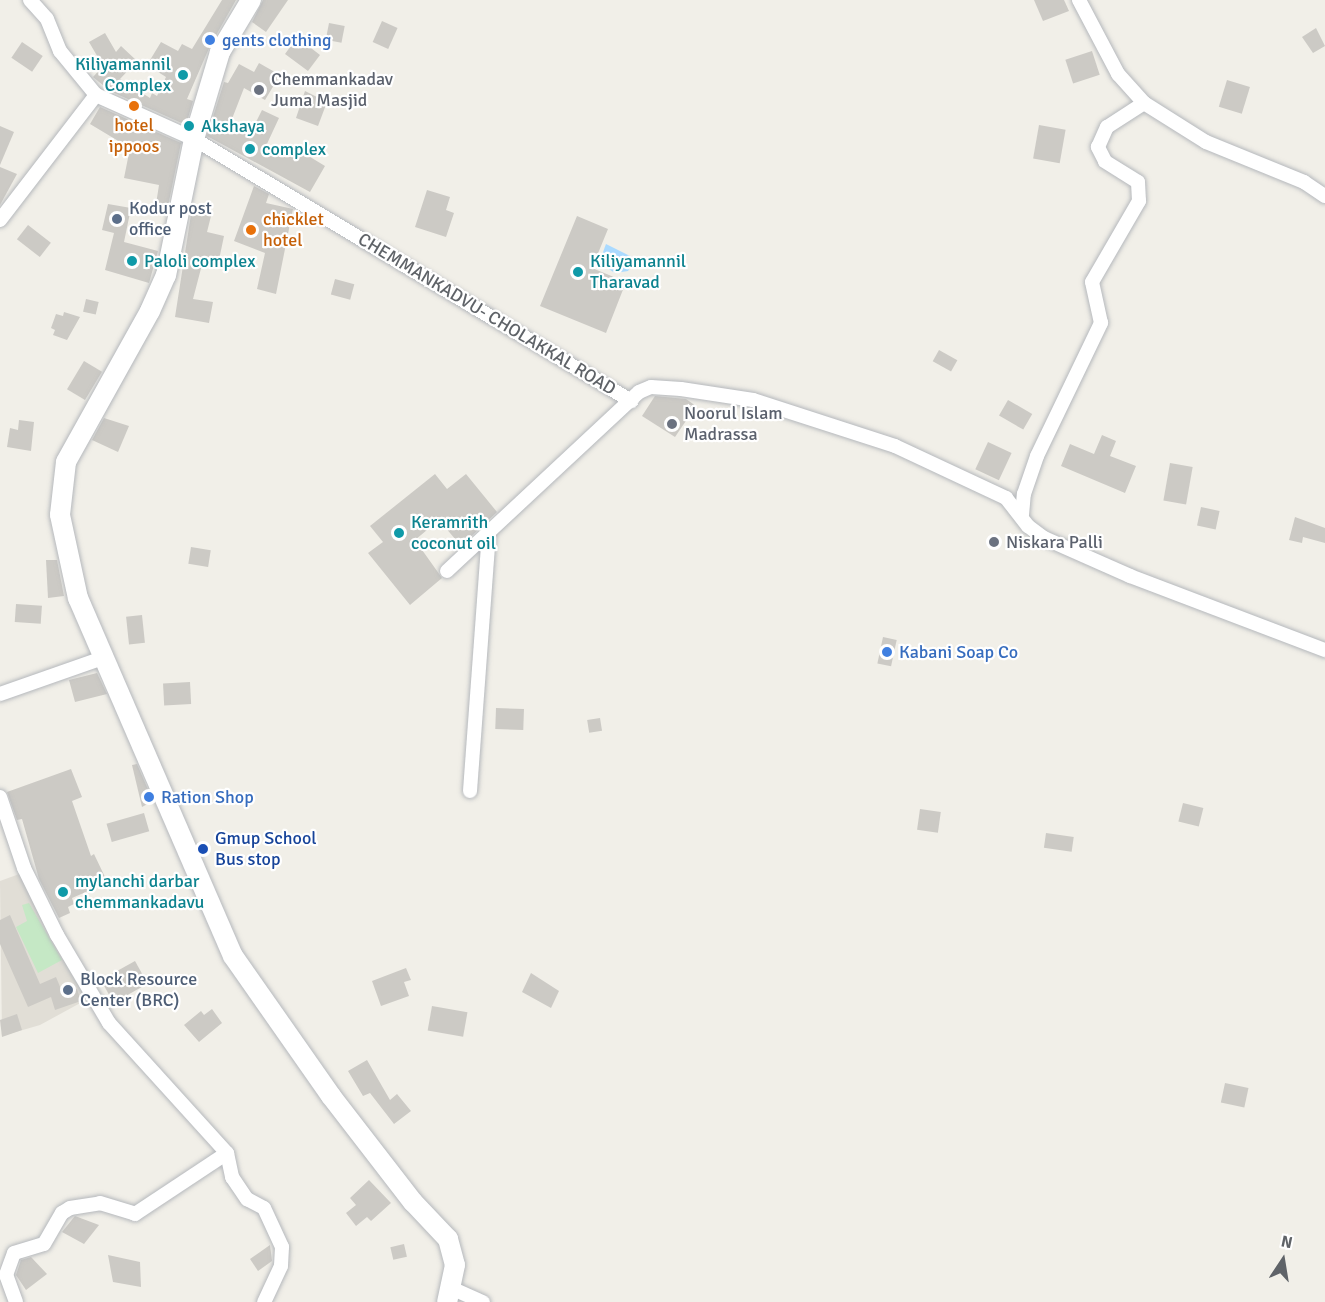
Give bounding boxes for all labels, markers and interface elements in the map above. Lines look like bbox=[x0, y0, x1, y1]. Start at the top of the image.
place label: gents clothing bbox=[222, 29, 332, 51]
marker: gents clothing bbox=[203, 33, 217, 47]
place label: Kiliyamannil Complex bbox=[75, 54, 171, 97]
marker: Kiliyamannil Complex bbox=[176, 68, 190, 82]
place label: Chemmankadav Juma Masjid bbox=[271, 69, 393, 112]
marker: Chemmankadav Juma Masjid bbox=[252, 83, 266, 97]
marker: hotel ippoos bbox=[127, 99, 141, 113]
place label: hotel ippoos bbox=[109, 115, 159, 158]
place label: Akshaya bbox=[201, 115, 265, 137]
marker: Akshaya bbox=[182, 119, 196, 133]
place label: complex bbox=[262, 138, 326, 160]
marker: complex bbox=[243, 142, 257, 156]
place label: Kodur post office bbox=[129, 198, 212, 240]
place label: chicklet hotel bbox=[263, 209, 324, 252]
marker: Kodur post office bbox=[110, 212, 124, 226]
marker: chicklet hotel bbox=[244, 223, 258, 237]
street label: CHEMMANKADVU- CHOLAKKAL ROAD bbox=[354, 228, 620, 400]
place label: Paloli complex bbox=[144, 250, 255, 272]
place label: Kiliyamannil Tharavad bbox=[590, 251, 686, 294]
marker: Paloli complex bbox=[125, 254, 139, 268]
marker: Kiliyamannil Tharavad bbox=[571, 265, 585, 279]
place label: Noorul Islam Madrassa bbox=[684, 403, 783, 446]
marker: Noorul Islam Madrassa bbox=[665, 417, 679, 431]
place label: Keramrith coconut oil bbox=[411, 512, 496, 554]
marker: Keramrith coconut oil bbox=[392, 526, 406, 540]
place label: Niskara Palli bbox=[1006, 531, 1103, 553]
marker: Niskara Palli bbox=[987, 535, 1001, 549]
place label: Kabani Soap Co bbox=[899, 641, 1018, 663]
marker: Kabani Soap Co bbox=[880, 645, 894, 659]
place label: Ration Shop bbox=[161, 786, 254, 808]
marker: Ration Shop bbox=[142, 790, 156, 804]
place label: Gmup School Bus stop bbox=[215, 828, 317, 870]
marker: Gmup School Bus stop bbox=[196, 842, 210, 856]
place label: mylanchi darbar chemmankadavu bbox=[75, 871, 204, 914]
marker: mylanchi darbar chemmankadavu bbox=[56, 885, 70, 899]
place label: Block Resource Center (BRC) bbox=[80, 969, 197, 1012]
marker: Block Resource Center (BRC) bbox=[61, 983, 75, 997]
north arrow bbox=[1253, 1230, 1313, 1290]
text: N bbox=[1279, 1231, 1294, 1253]

